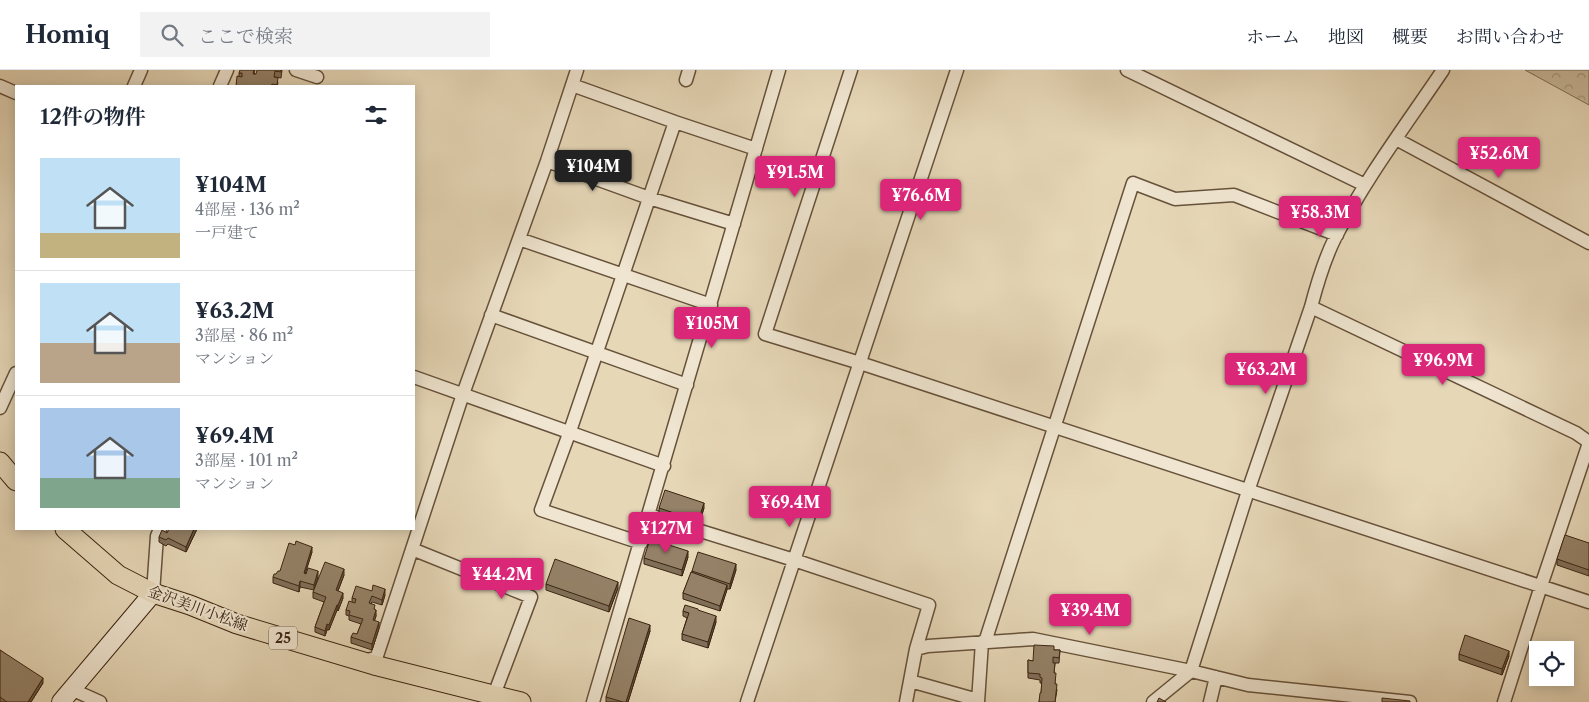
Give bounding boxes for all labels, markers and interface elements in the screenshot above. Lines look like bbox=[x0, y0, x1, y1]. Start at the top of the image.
search box bbox=[140, 12, 490, 57]
text: Homiq bbox=[25, 20, 110, 49]
icon: search bbox=[158, 21, 186, 49]
text: ここで検索 bbox=[198, 25, 293, 48]
text: ホーム bbox=[1246, 26, 1300, 48]
text: 地図 bbox=[1328, 26, 1364, 48]
text: 概要 bbox=[1392, 26, 1428, 48]
text: お問い合わせ bbox=[1456, 26, 1564, 48]
icon: filters bbox=[362, 101, 390, 129]
text: 12件の物件 bbox=[40, 104, 146, 129]
pin: ¥52.6M bbox=[1458, 136, 1540, 179]
text: ¥52.6M bbox=[1469, 143, 1529, 163]
pin: ¥104M bbox=[558, 150, 628, 192]
text: ¥104M bbox=[566, 156, 620, 176]
pin: ¥91.5M bbox=[754, 156, 836, 198]
text: ¥91.5M bbox=[766, 162, 824, 182]
text: ¥104M bbox=[195, 172, 267, 197]
icon: home bbox=[80, 178, 140, 238]
pin: ¥76.6M bbox=[880, 178, 962, 221]
text: ¥76.6M bbox=[891, 185, 951, 205]
pin: ¥58.3M bbox=[1279, 196, 1361, 238]
text: 4部屋 · 136 m² bbox=[195, 199, 300, 219]
text: ¥58.3M bbox=[1290, 202, 1350, 222]
text: 一戸建て bbox=[195, 222, 259, 242]
text: ¥63.2M bbox=[195, 298, 274, 323]
icon: home bbox=[80, 303, 140, 363]
pin: ¥105M bbox=[677, 306, 747, 349]
text: ¥105M bbox=[685, 313, 739, 333]
text: 3部屋 · 86 m² bbox=[195, 325, 293, 345]
pin: ¥96.9M bbox=[1402, 344, 1484, 386]
text: マンション bbox=[195, 348, 274, 368]
text: ¥96.9M bbox=[1413, 350, 1473, 370]
pin: ¥63.2M bbox=[1225, 352, 1307, 395]
text: ¥63.2M bbox=[1236, 359, 1296, 379]
text: ¥69.4M bbox=[195, 423, 274, 448]
icon: home bbox=[80, 428, 140, 488]
text: 3部屋 · 101 m² bbox=[195, 450, 298, 470]
text: マンション bbox=[195, 473, 274, 493]
pin: ¥69.4M bbox=[749, 486, 831, 528]
text: ¥69.4M bbox=[760, 492, 820, 512]
pin: ¥127M bbox=[631, 512, 701, 554]
text: ¥127M bbox=[640, 518, 692, 538]
pin: ¥44.2M bbox=[461, 558, 543, 600]
text: ¥44.2M bbox=[472, 564, 532, 584]
street label: 金沢美川小松線 bbox=[145, 581, 251, 635]
pin: ¥39.4M bbox=[1049, 594, 1131, 636]
text: ¥39.4M bbox=[1060, 600, 1120, 620]
road number: 25 bbox=[269, 626, 297, 650]
map controls bbox=[1529, 641, 1574, 686]
button: locate bbox=[1529, 641, 1574, 686]

